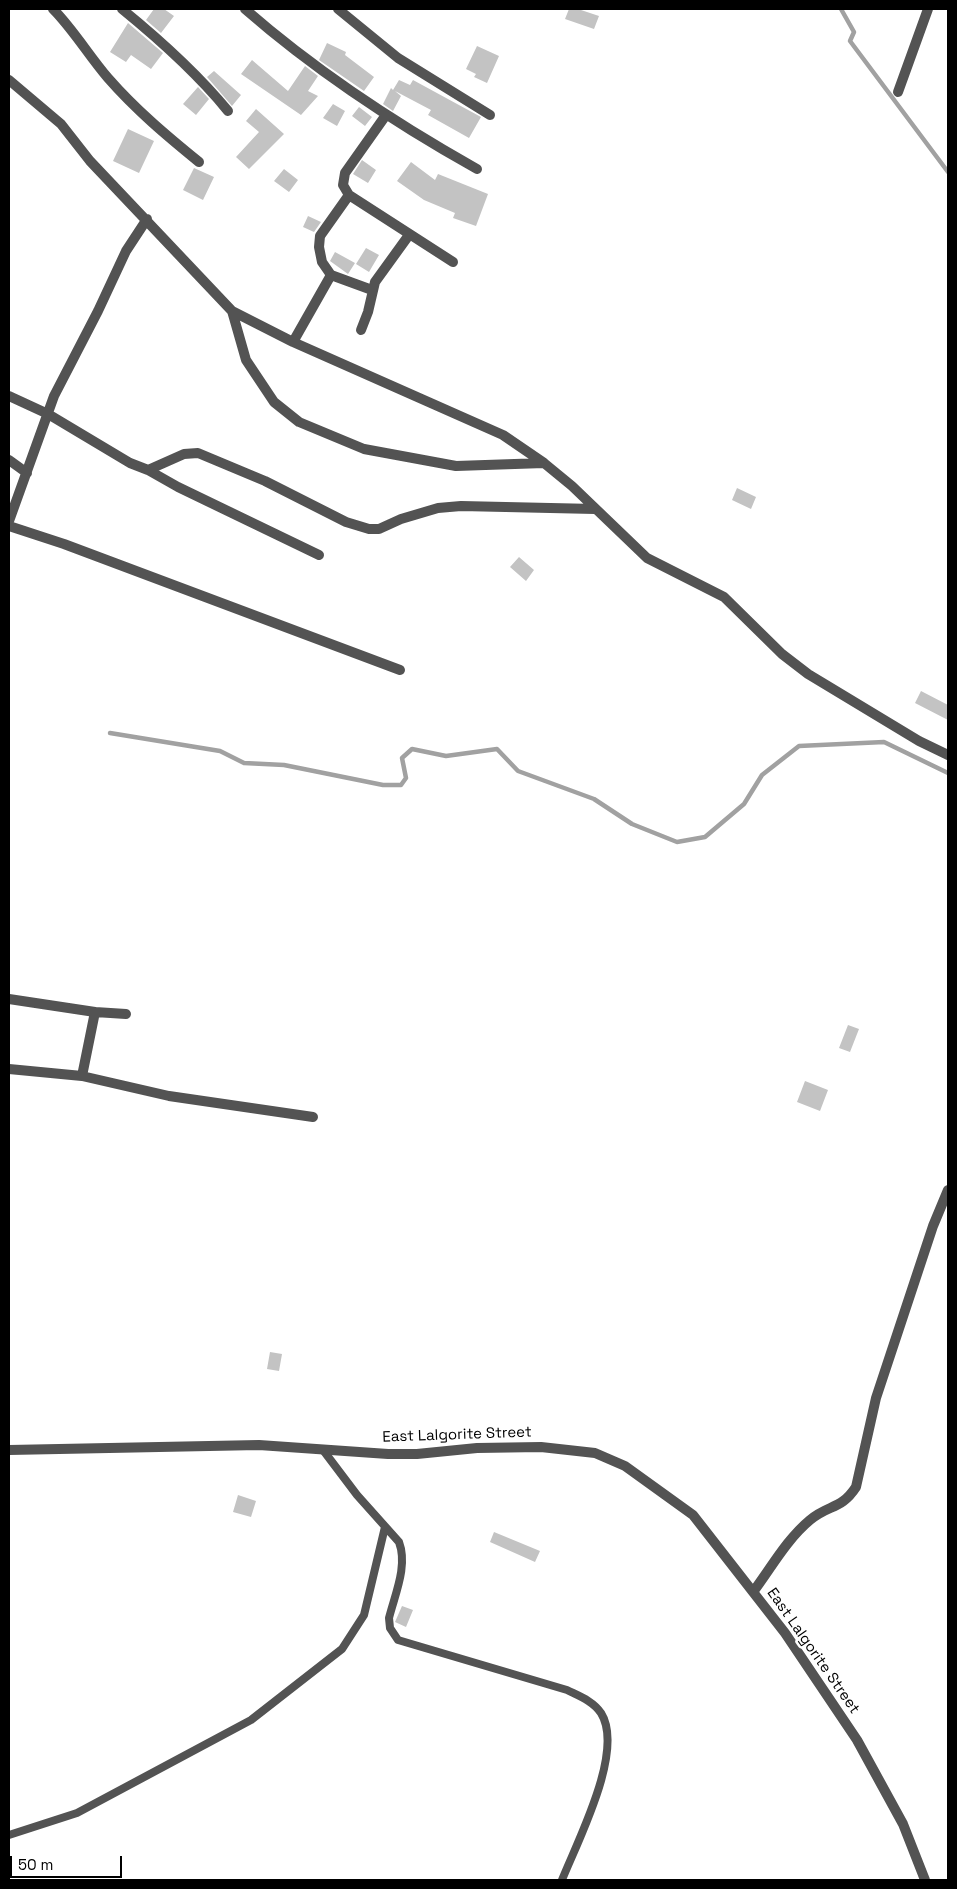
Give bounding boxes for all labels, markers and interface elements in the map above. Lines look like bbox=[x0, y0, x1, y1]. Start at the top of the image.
street label: East Lalgorite Street bbox=[382, 1423, 532, 1447]
street label: East Lalgorite Street bbox=[763, 1585, 863, 1717]
scale bar bbox=[12, 1846, 125, 1878]
text: 50 m bbox=[18, 1855, 53, 1874]

